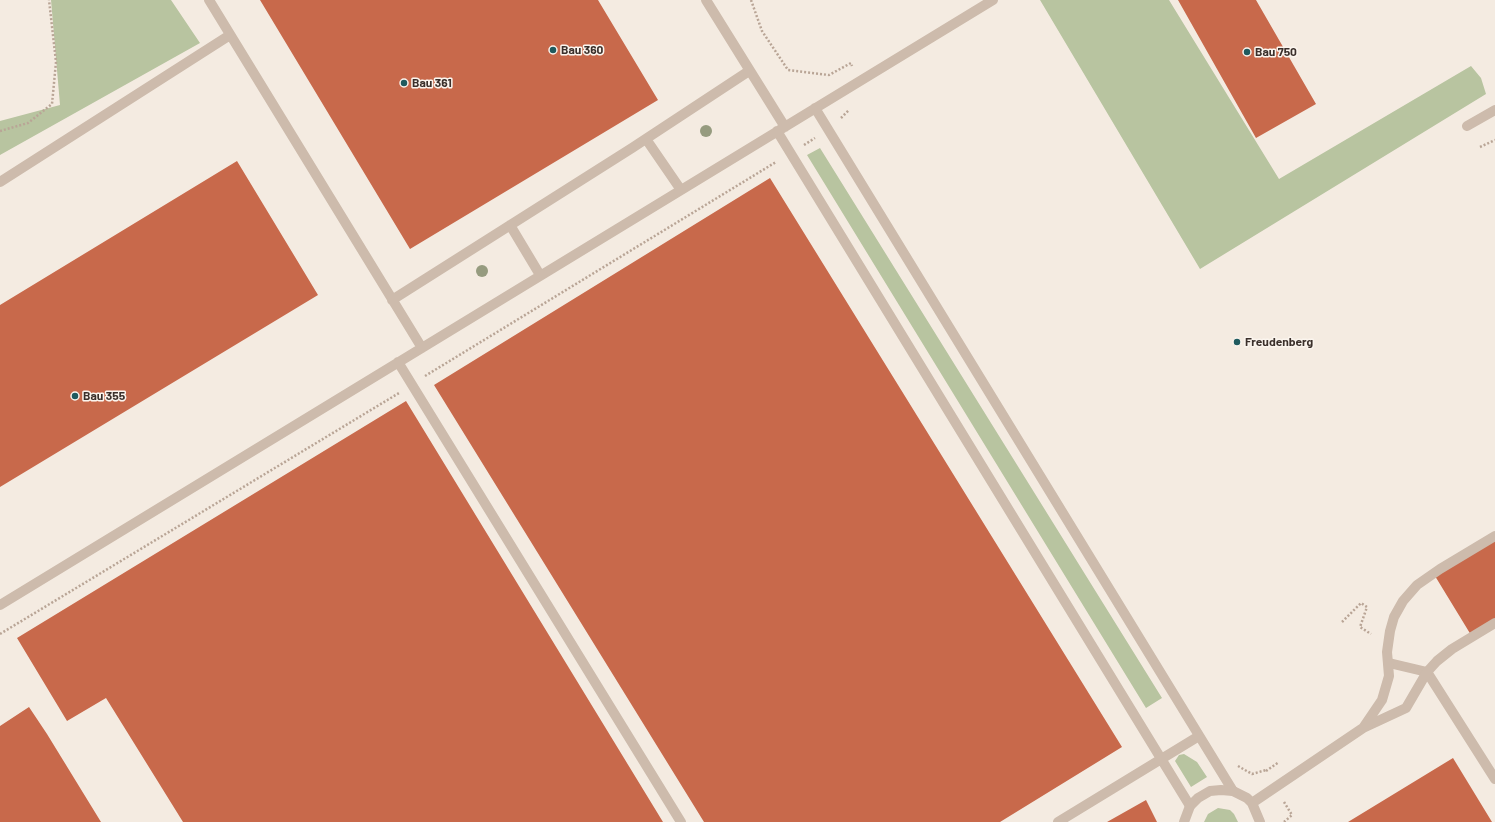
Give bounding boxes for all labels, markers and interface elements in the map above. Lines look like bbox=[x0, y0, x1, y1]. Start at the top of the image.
place label: Bau 360 bbox=[561, 43, 603, 57]
marker: Bau 360 bbox=[548, 45, 558, 55]
place label: Bau 750 bbox=[1255, 45, 1297, 59]
marker: Bau 750 bbox=[1242, 47, 1252, 57]
place label: Bau 361 bbox=[412, 76, 452, 90]
marker: Bau 361 bbox=[399, 78, 409, 88]
place label: Freudenberg bbox=[1245, 335, 1313, 349]
marker: Freudenberg bbox=[1232, 337, 1242, 347]
place label: Bau 355 bbox=[83, 389, 125, 403]
marker: Bau 355 bbox=[70, 391, 80, 401]

